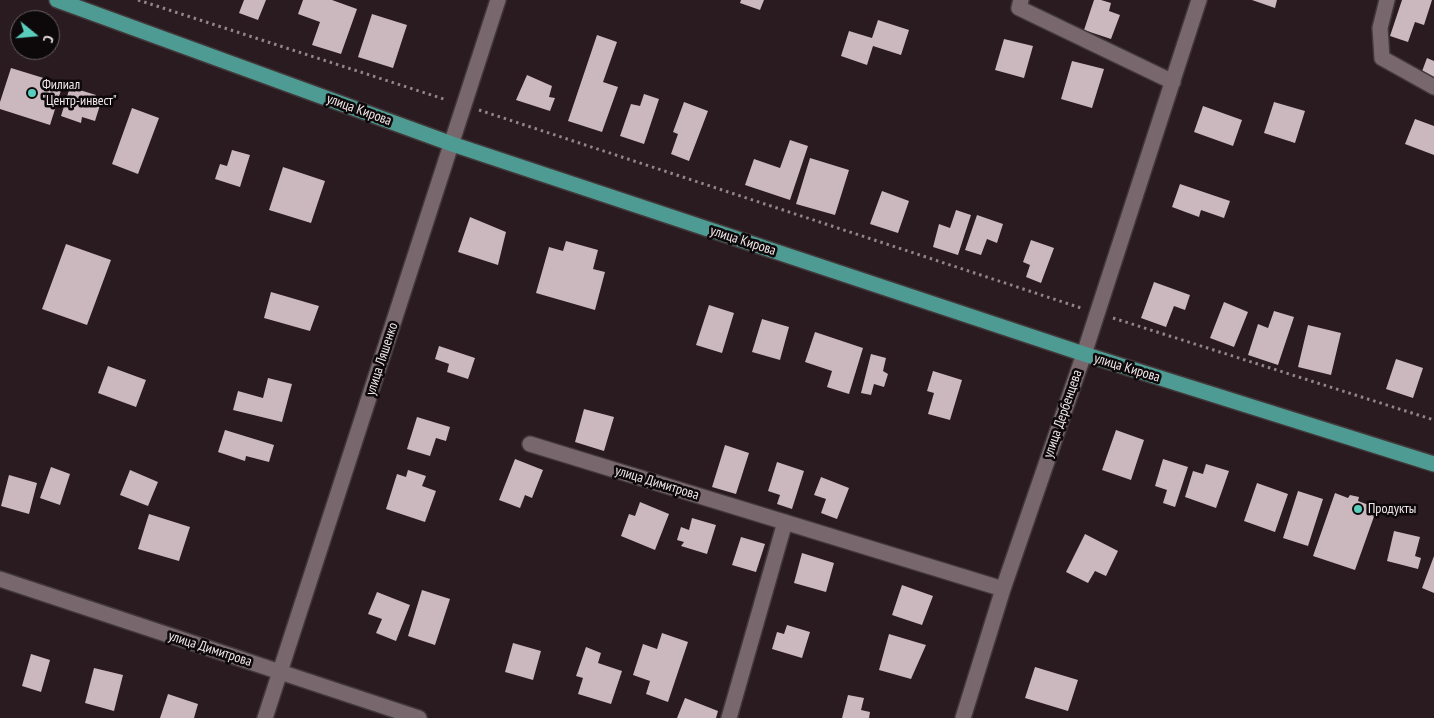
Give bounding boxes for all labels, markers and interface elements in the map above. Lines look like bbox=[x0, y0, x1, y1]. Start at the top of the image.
north arrow bbox=[10, 10, 60, 60]
text: С bbox=[39, 33, 58, 45]
place label: Филиал "Центр-инвест" bbox=[42, 77, 117, 110]
marker: Филиал "Центр-инвест" bbox=[26, 87, 38, 99]
street label: улица Кирова bbox=[324, 90, 394, 130]
street label: улица Кирова bbox=[708, 222, 778, 260]
street label: улица Ляшенко bbox=[362, 320, 402, 398]
street label: улица Кирова bbox=[1092, 350, 1162, 386]
street label: улица Дербенцева bbox=[1040, 368, 1086, 460]
street label: улица Димитрова bbox=[613, 462, 701, 504]
place label: Продукты bbox=[1368, 501, 1416, 517]
marker: Продукты bbox=[1352, 503, 1364, 515]
street label: улица Димитрова bbox=[166, 628, 254, 670]

